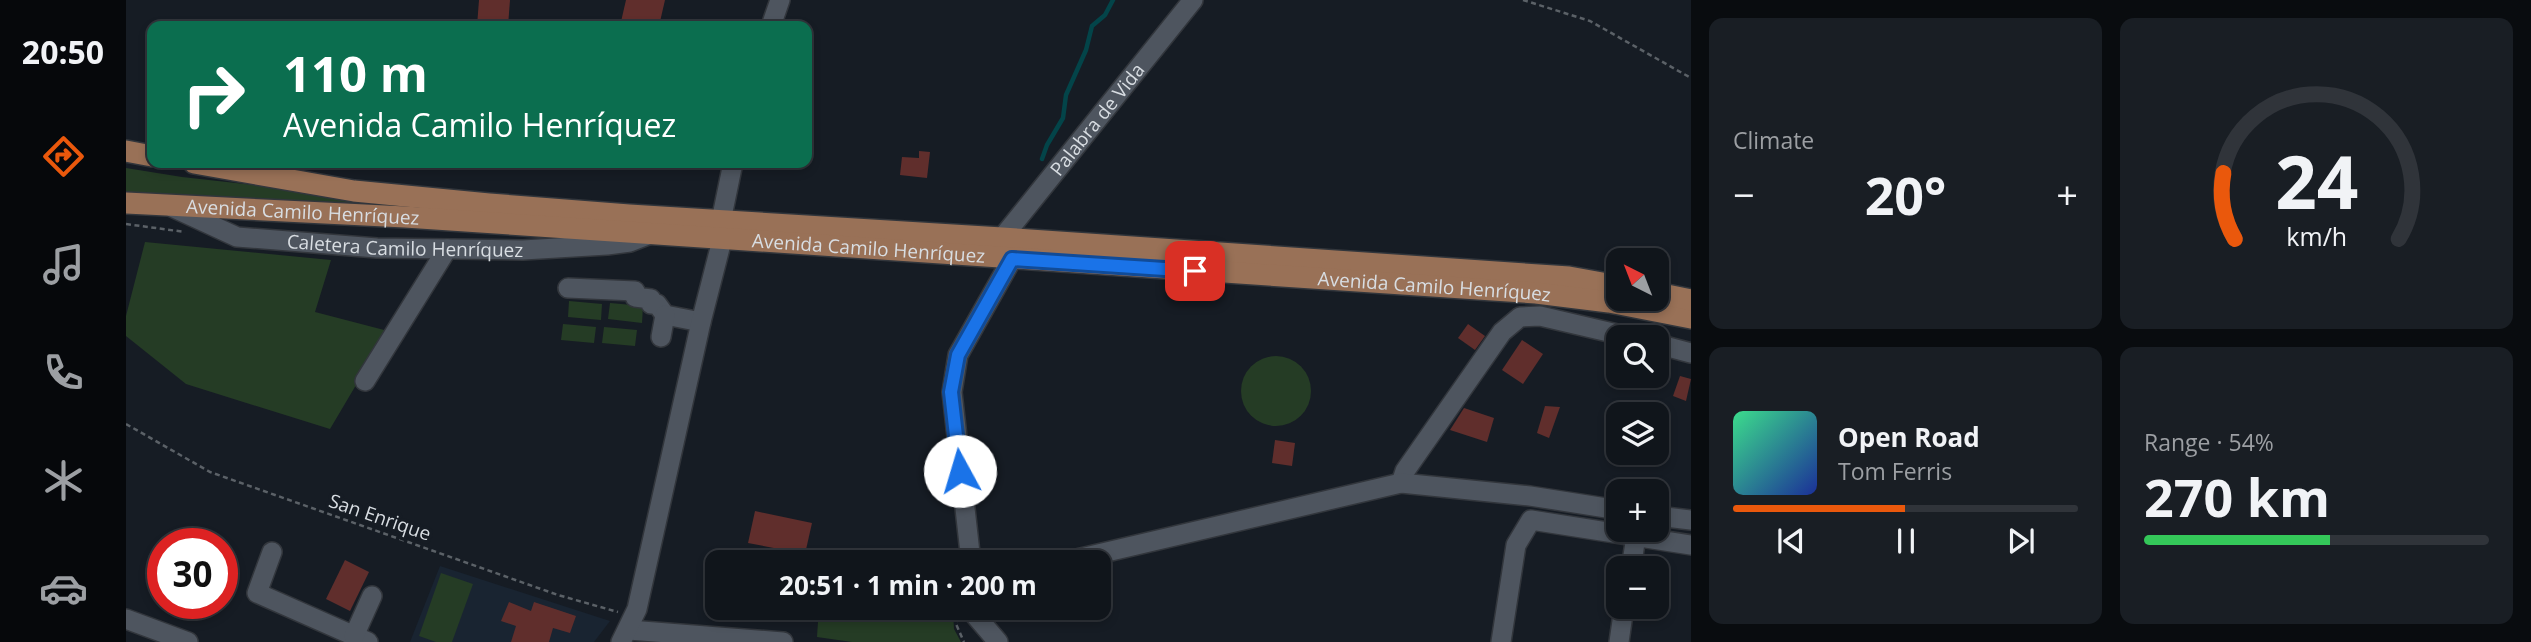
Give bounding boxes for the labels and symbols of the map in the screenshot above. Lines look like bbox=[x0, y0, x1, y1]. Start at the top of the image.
street label: Palabra de Vida bbox=[1044, 58, 1150, 181]
street label: Avenida Camilo Henríquez bbox=[185, 193, 420, 231]
street label: Avenida Camilo Henríquez bbox=[751, 227, 986, 269]
street label: Caletera Camilo Henríquez bbox=[286, 228, 524, 263]
pin bbox=[1165, 241, 1225, 301]
north arrow bbox=[1606, 248, 1670, 312]
street label: Avenida Camilo Henríquez bbox=[1317, 265, 1552, 308]
position arrow bbox=[923, 434, 997, 508]
street label: San Enrique bbox=[326, 487, 434, 547]
speed limit sign: 30 bbox=[147, 528, 238, 619]

